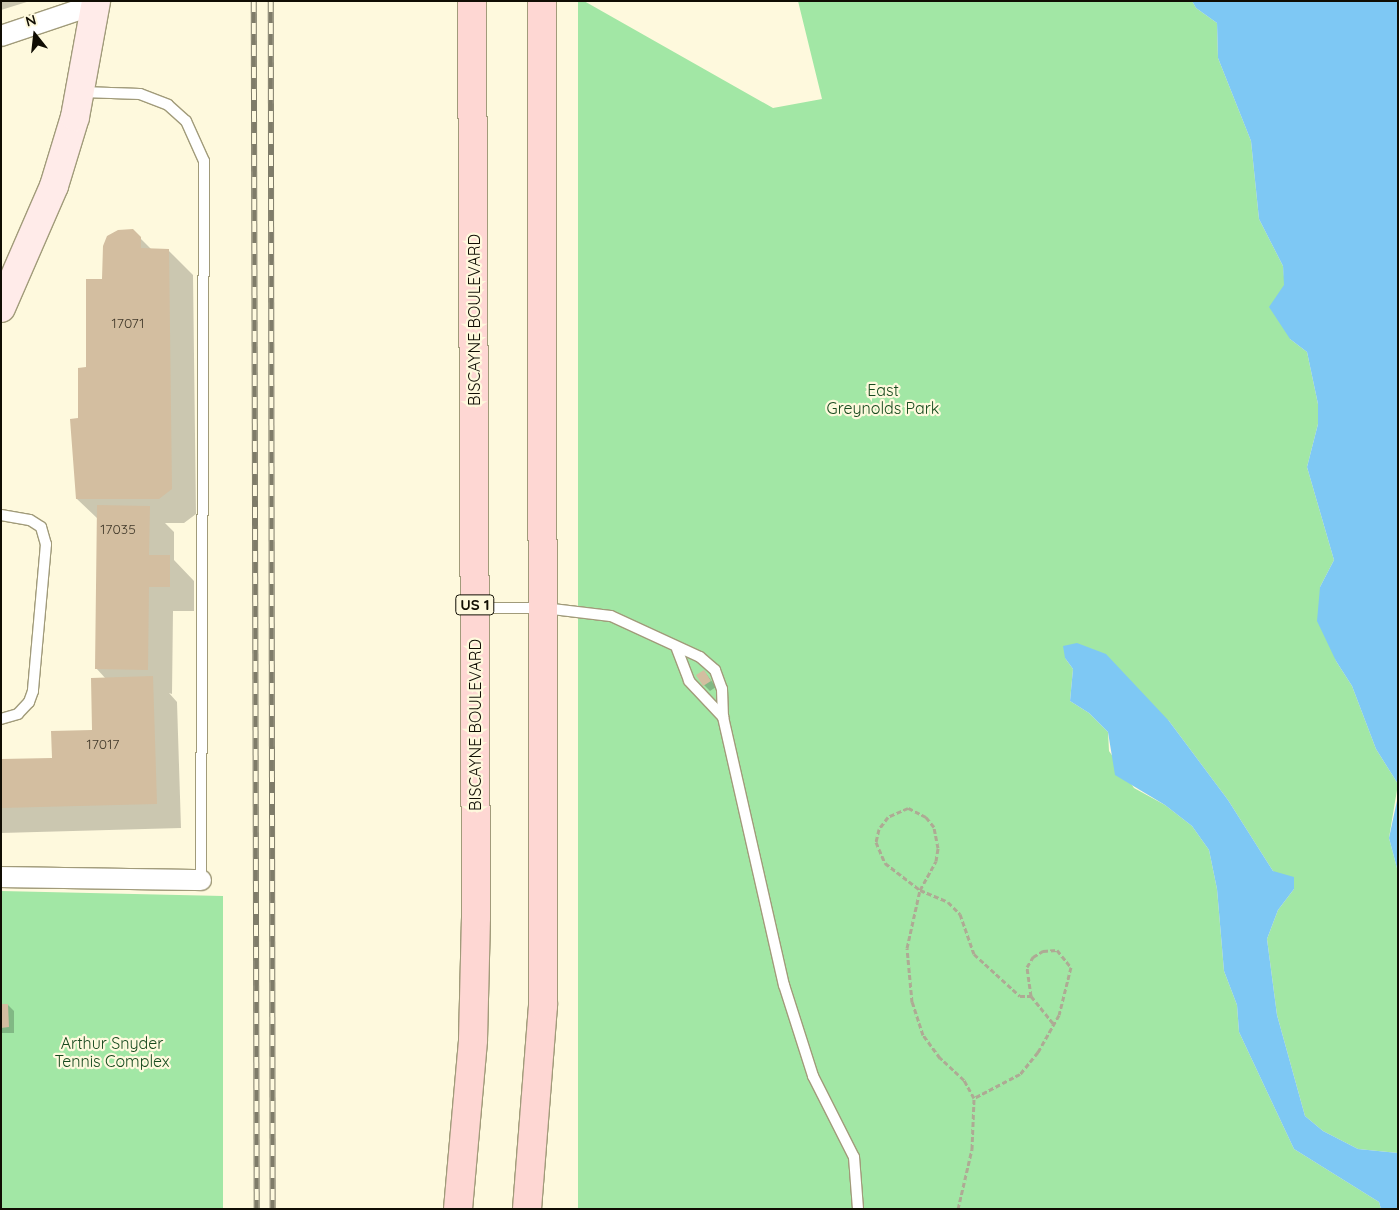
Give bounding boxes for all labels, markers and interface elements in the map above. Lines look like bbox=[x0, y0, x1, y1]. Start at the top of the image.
north arrow bbox=[10, 10, 60, 60]
text: N bbox=[23, 11, 38, 31]
street label: BISCAYNE BOULEVARD bbox=[464, 234, 484, 406]
house number: 17071 bbox=[112, 315, 144, 331]
park label: East Greynolds Park bbox=[827, 380, 939, 418]
house number: 17035 bbox=[100, 521, 136, 537]
road number: US 1 bbox=[455, 592, 495, 618]
street label: BISCAYNE BOULEVARD bbox=[465, 639, 485, 811]
house number: 17017 bbox=[86, 736, 120, 752]
park label: Arthur Snyder Tennis Complex bbox=[54, 1033, 170, 1071]

